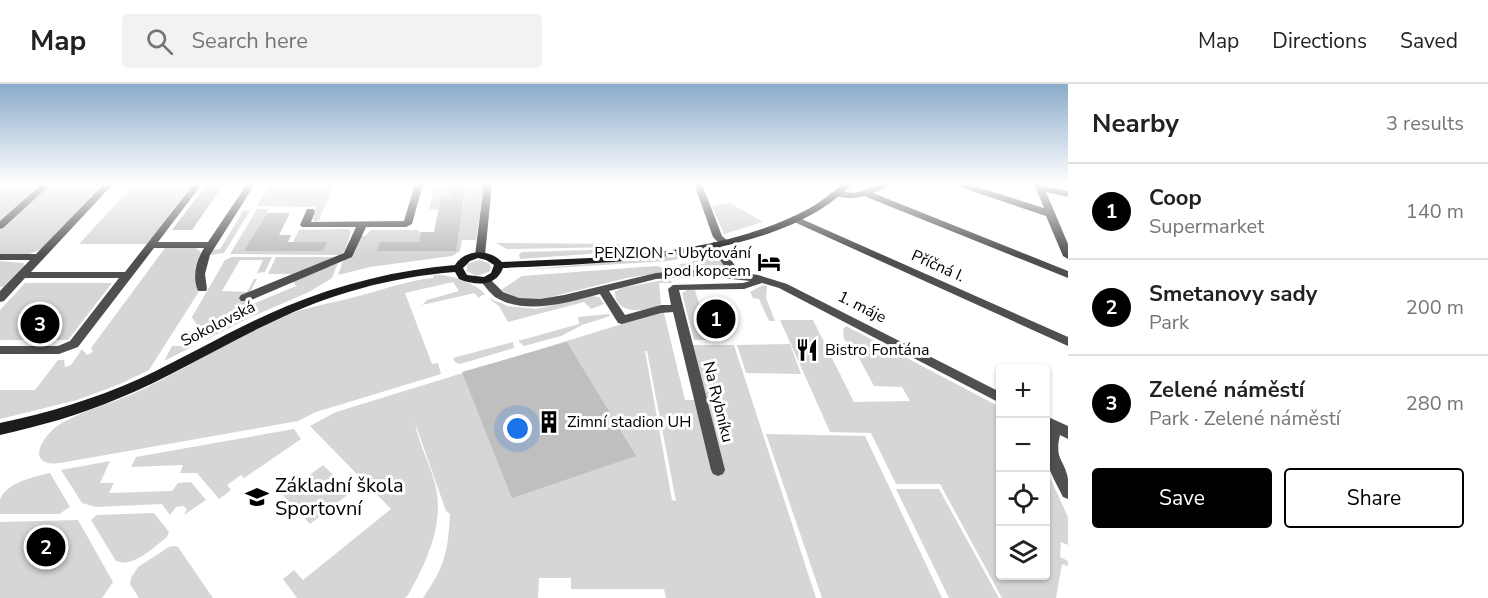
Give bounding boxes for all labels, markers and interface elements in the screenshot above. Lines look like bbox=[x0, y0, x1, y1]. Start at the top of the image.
search box bbox=[122, 14, 542, 68]
text: Map bbox=[30, 22, 86, 60]
icon: search bbox=[143, 25, 176, 58]
text: Search here bbox=[191, 26, 308, 56]
text: Map bbox=[1198, 27, 1239, 55]
text: Directions bbox=[1272, 27, 1367, 55]
text: Saved bbox=[1400, 27, 1458, 55]
text: Nearby bbox=[1092, 106, 1179, 141]
text: 3 results bbox=[1386, 110, 1464, 137]
text: Coop bbox=[1149, 183, 1202, 213]
text: 1 bbox=[1106, 198, 1118, 225]
text: 140 m bbox=[1406, 198, 1464, 225]
text: Supermarket bbox=[1149, 213, 1264, 240]
place label: PENZION - Ubytování pod kopcem bbox=[594, 242, 752, 282]
street label: Příčná I. bbox=[908, 245, 968, 287]
hotel icon: PENZION - Ubytování pod kopcem bbox=[756, 249, 782, 275]
text: Smetanovy sady bbox=[1149, 279, 1317, 309]
street label: 1. máje bbox=[834, 285, 890, 329]
text: 2 bbox=[1106, 294, 1118, 321]
text: 200 m bbox=[1406, 294, 1464, 321]
street label: Sokolovská bbox=[177, 296, 259, 352]
pin: 1 bbox=[696, 296, 736, 342]
pin: 3 bbox=[20, 302, 60, 346]
text: Park bbox=[1149, 309, 1189, 336]
restaurant icon: Bistro Fontána bbox=[794, 337, 820, 363]
place label: Bistro Fontána bbox=[825, 339, 929, 361]
street label: Na Rybníku bbox=[697, 359, 739, 445]
map controls bbox=[996, 364, 1050, 580]
button: + bbox=[996, 364, 1050, 418]
text: Zelené náměstí bbox=[1149, 375, 1304, 405]
text: 3 bbox=[1106, 390, 1118, 417]
text: 280 m bbox=[1406, 390, 1464, 417]
text: Park · Zelené náměstí bbox=[1149, 405, 1340, 432]
building icon: Zimní stadion UH bbox=[536, 409, 562, 435]
place label: Zimní stadion UH bbox=[567, 411, 691, 433]
your location bbox=[503, 414, 532, 443]
button: − bbox=[996, 418, 1050, 472]
button: Save bbox=[1092, 468, 1272, 528]
button: Share bbox=[1284, 468, 1464, 528]
place label: Základní škola Sportovní bbox=[275, 472, 404, 522]
button: locate bbox=[996, 472, 1050, 526]
school or university icon: Základní škola Sportovní bbox=[244, 484, 270, 510]
pin: 2 bbox=[26, 524, 66, 570]
button: layers bbox=[996, 526, 1050, 580]

